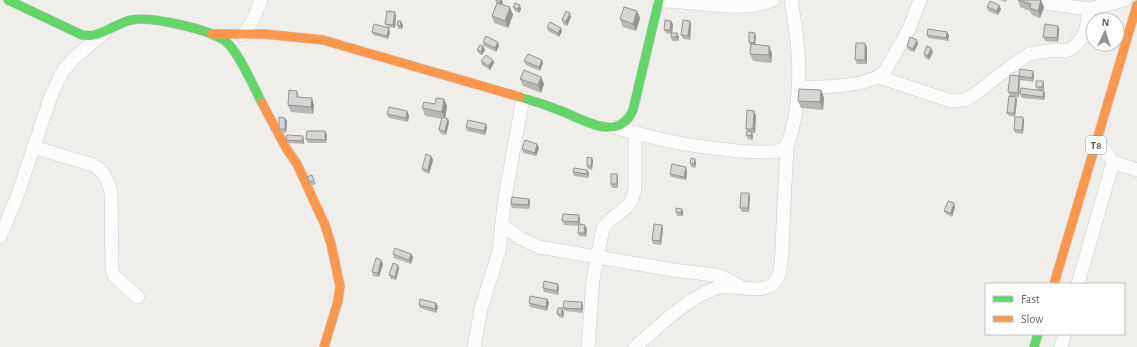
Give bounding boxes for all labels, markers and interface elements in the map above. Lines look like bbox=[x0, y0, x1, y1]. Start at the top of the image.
north arrow bbox=[1085, 12, 1125, 52]
text: N bbox=[1101, 17, 1110, 28]
road number: T8 bbox=[1086, 136, 1106, 154]
legend bbox=[985, 283, 1125, 335]
text: Fast bbox=[1021, 293, 1040, 305]
text: Slow bbox=[1021, 313, 1043, 325]

